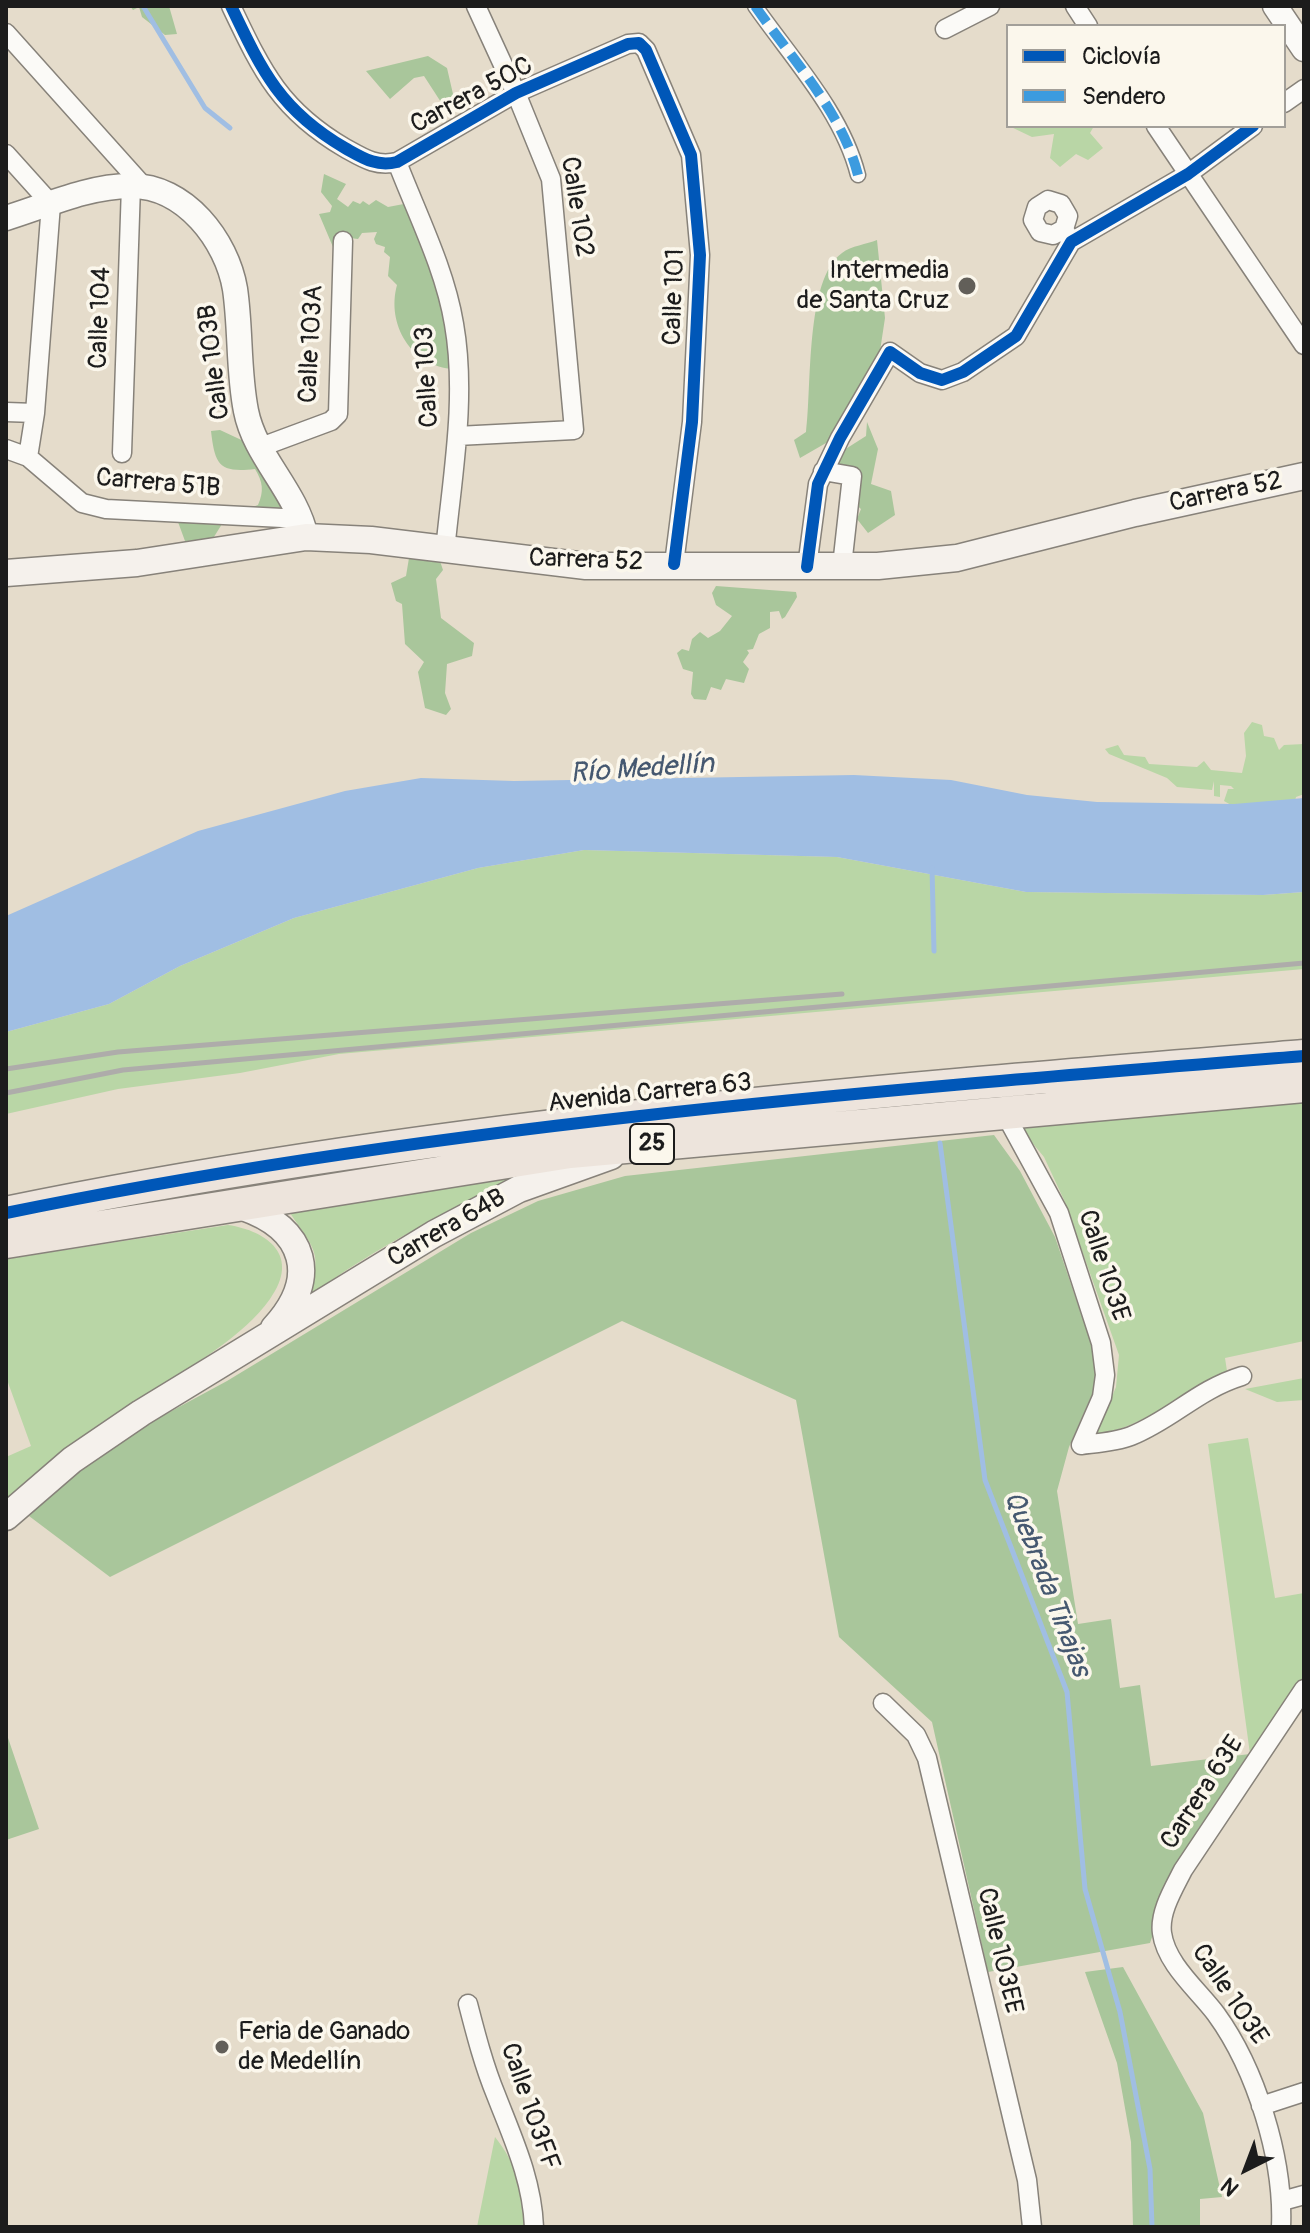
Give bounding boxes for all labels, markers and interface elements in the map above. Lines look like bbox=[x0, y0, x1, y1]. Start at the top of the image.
legend bbox=[1006, 24, 1286, 128]
text: Ciclovía bbox=[1082, 42, 1161, 71]
street label: Carrera 50C bbox=[406, 51, 538, 141]
text: Sendero bbox=[1082, 82, 1166, 111]
street label: Calle 102 bbox=[553, 154, 599, 260]
street label: Calle 101 bbox=[658, 248, 692, 346]
place label: Intermedia de Santa Cruz bbox=[796, 255, 949, 316]
street label: Calle 104 bbox=[84, 267, 118, 369]
marker: Intermedia de Santa Cruz bbox=[956, 275, 978, 297]
street label: Calle 103A bbox=[293, 284, 331, 404]
street label: Calle 103B bbox=[192, 302, 238, 422]
street label: Calle 103 bbox=[410, 326, 446, 428]
street label: Carrera 51B bbox=[94, 463, 222, 505]
street label: Carrera 52 bbox=[1167, 466, 1285, 520]
street label: Carrera 52 bbox=[528, 543, 644, 579]
water label: Río Medellín bbox=[569, 748, 715, 792]
street label: Avenida Carrera 63 bbox=[547, 1068, 753, 1120]
road number: 25 bbox=[630, 1124, 674, 1164]
street label: Carrera 64B bbox=[383, 1183, 511, 1275]
street label: Calle 103E bbox=[1070, 1207, 1136, 1325]
water label: Quebrada Tinajas bbox=[995, 1487, 1097, 1681]
street label: Carrera 63E bbox=[1155, 1730, 1251, 1856]
street label: Calle 103EE bbox=[969, 1885, 1029, 2017]
street label: Calle 103E bbox=[1184, 1939, 1274, 2051]
place label: Feria de Ganado de Medellín bbox=[238, 2016, 410, 2078]
marker: Feria de Ganado de Medellín bbox=[213, 2038, 231, 2056]
street label: Calle 103FF bbox=[493, 2039, 565, 2175]
north arrow bbox=[1206, 2129, 1286, 2209]
text: N bbox=[1215, 2171, 1245, 2202]

